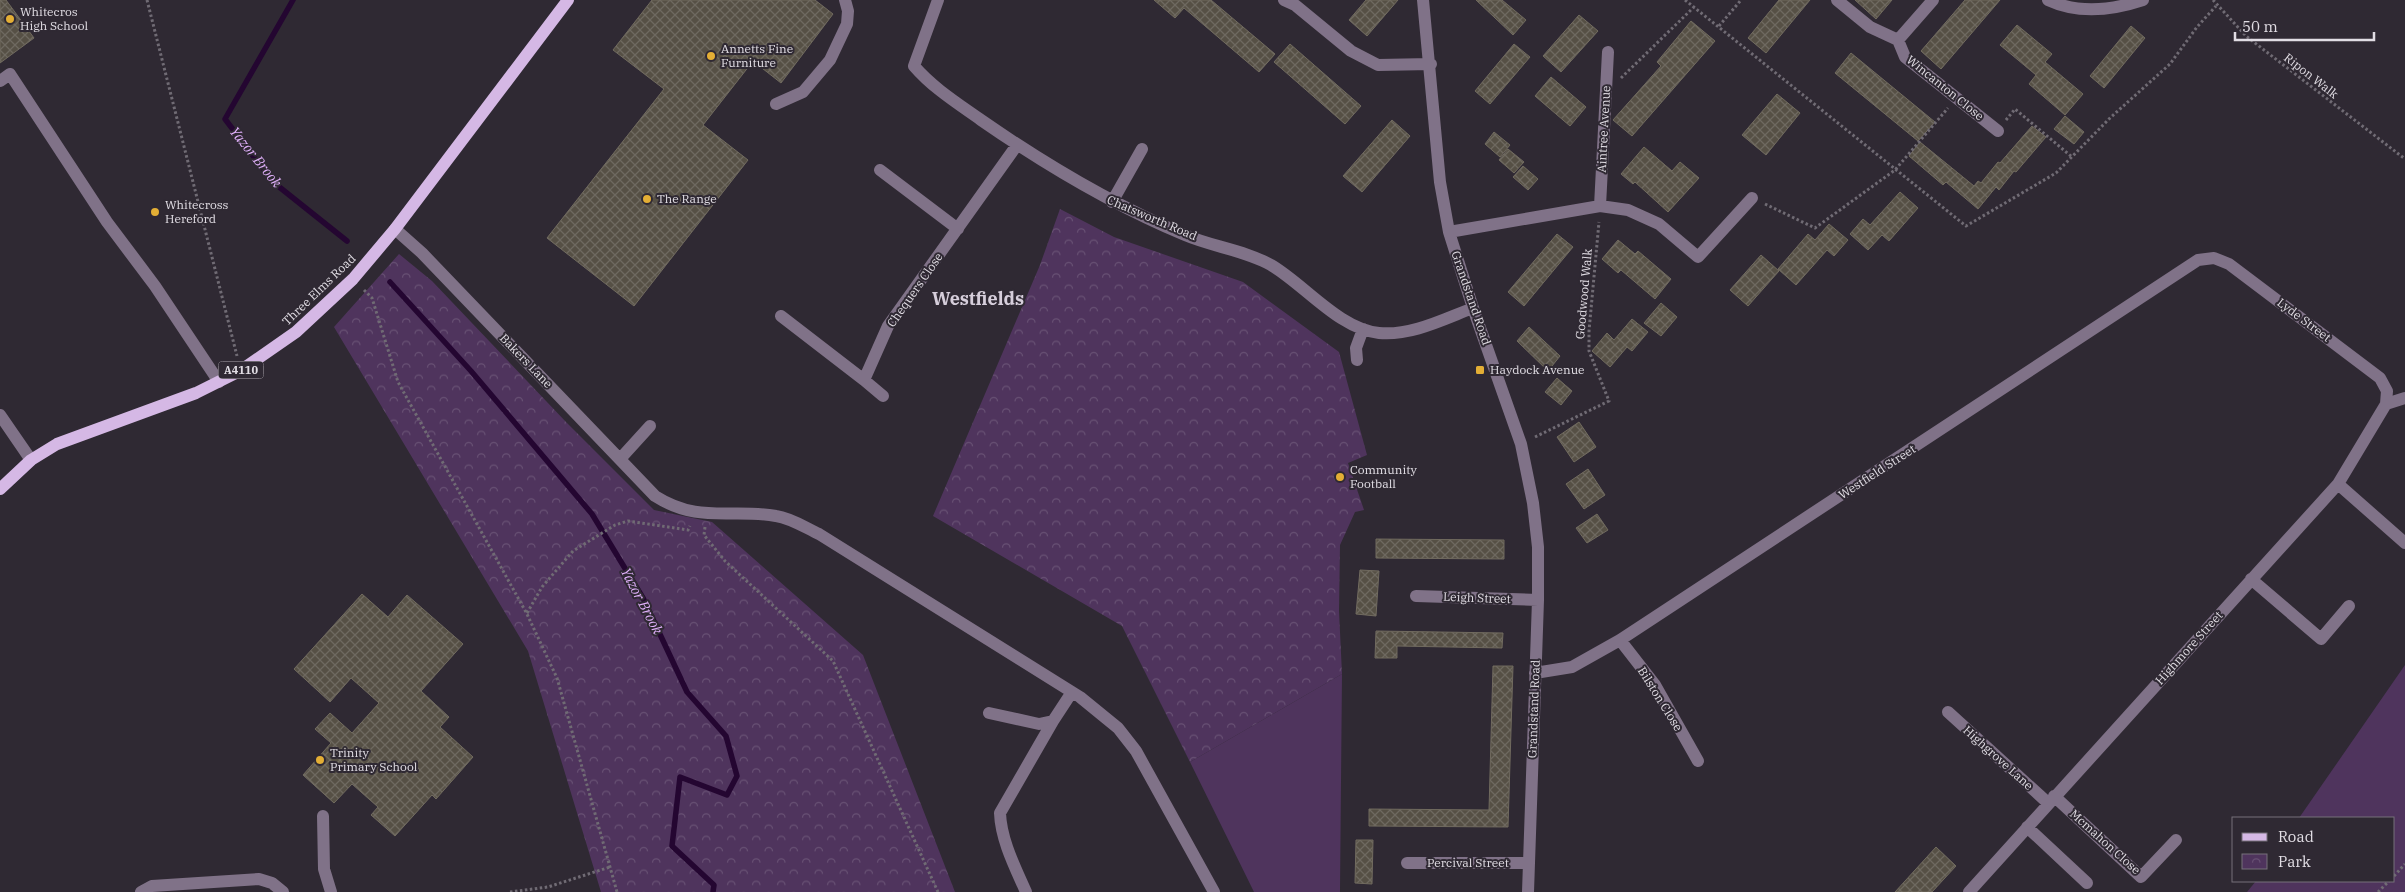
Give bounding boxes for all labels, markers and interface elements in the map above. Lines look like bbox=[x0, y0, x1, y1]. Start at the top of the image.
place label: Whitecros High School bbox=[20, 4, 88, 33]
scale bar bbox=[2235, 10, 2374, 42]
marker: Whitecros High School bbox=[4, 13, 16, 25]
text: 50 m bbox=[2242, 17, 2278, 36]
place label: Annetts Fine Furniture bbox=[721, 41, 793, 70]
marker: Annetts Fine Furniture bbox=[705, 50, 717, 62]
street label: Ripon Walk bbox=[2281, 50, 2341, 101]
street label: Wincanton Close bbox=[1904, 52, 1987, 123]
street label: Aintree Avenue bbox=[1594, 85, 1613, 173]
water label: Yazor Brook bbox=[226, 123, 286, 192]
place label: The Range bbox=[657, 191, 717, 206]
street label: Chatsworth Road bbox=[1105, 192, 1199, 243]
marker: The Range bbox=[641, 193, 653, 205]
place label: Whitecross Hereford bbox=[165, 197, 229, 226]
marker: Whitecross Hereford bbox=[149, 206, 161, 218]
street label: Goodwood Walk bbox=[1572, 248, 1595, 340]
street label: Grandstand Road bbox=[1448, 249, 1495, 347]
street label: Chequers Close bbox=[883, 250, 946, 330]
street label: Three Elms Road bbox=[279, 251, 358, 328]
district label: Westfields bbox=[932, 287, 1024, 310]
street label: Lyde Street bbox=[2275, 295, 2334, 345]
street label: Bakers Lane bbox=[497, 330, 556, 391]
road number: A4110 bbox=[218, 362, 264, 378]
place label: Haydock Avenue bbox=[1490, 362, 1585, 377]
marker: Haydock Avenue bbox=[1474, 364, 1486, 376]
street label: Westfield Street bbox=[1835, 441, 1918, 502]
place label: Community Football bbox=[1350, 462, 1417, 491]
marker: Community Football bbox=[1334, 471, 1346, 483]
water label: Yazor Brook bbox=[617, 565, 667, 638]
street label: Leigh Street bbox=[1443, 589, 1511, 606]
street label: Highmore Street bbox=[2152, 608, 2226, 687]
street label: Grandstand Road bbox=[1524, 660, 1543, 758]
street label: Bilston Close bbox=[1635, 664, 1686, 734]
street label: Highgrove Lane bbox=[1960, 722, 2036, 793]
place label: Trinity Primary School bbox=[330, 745, 418, 774]
marker: Trinity Primary School bbox=[314, 754, 326, 766]
street label: Mcmahon Close bbox=[2067, 806, 2144, 877]
legend bbox=[2232, 817, 2395, 882]
text: Road bbox=[2278, 827, 2314, 846]
text: Park bbox=[2278, 852, 2311, 871]
street label: Percival Street bbox=[1427, 855, 1509, 870]

